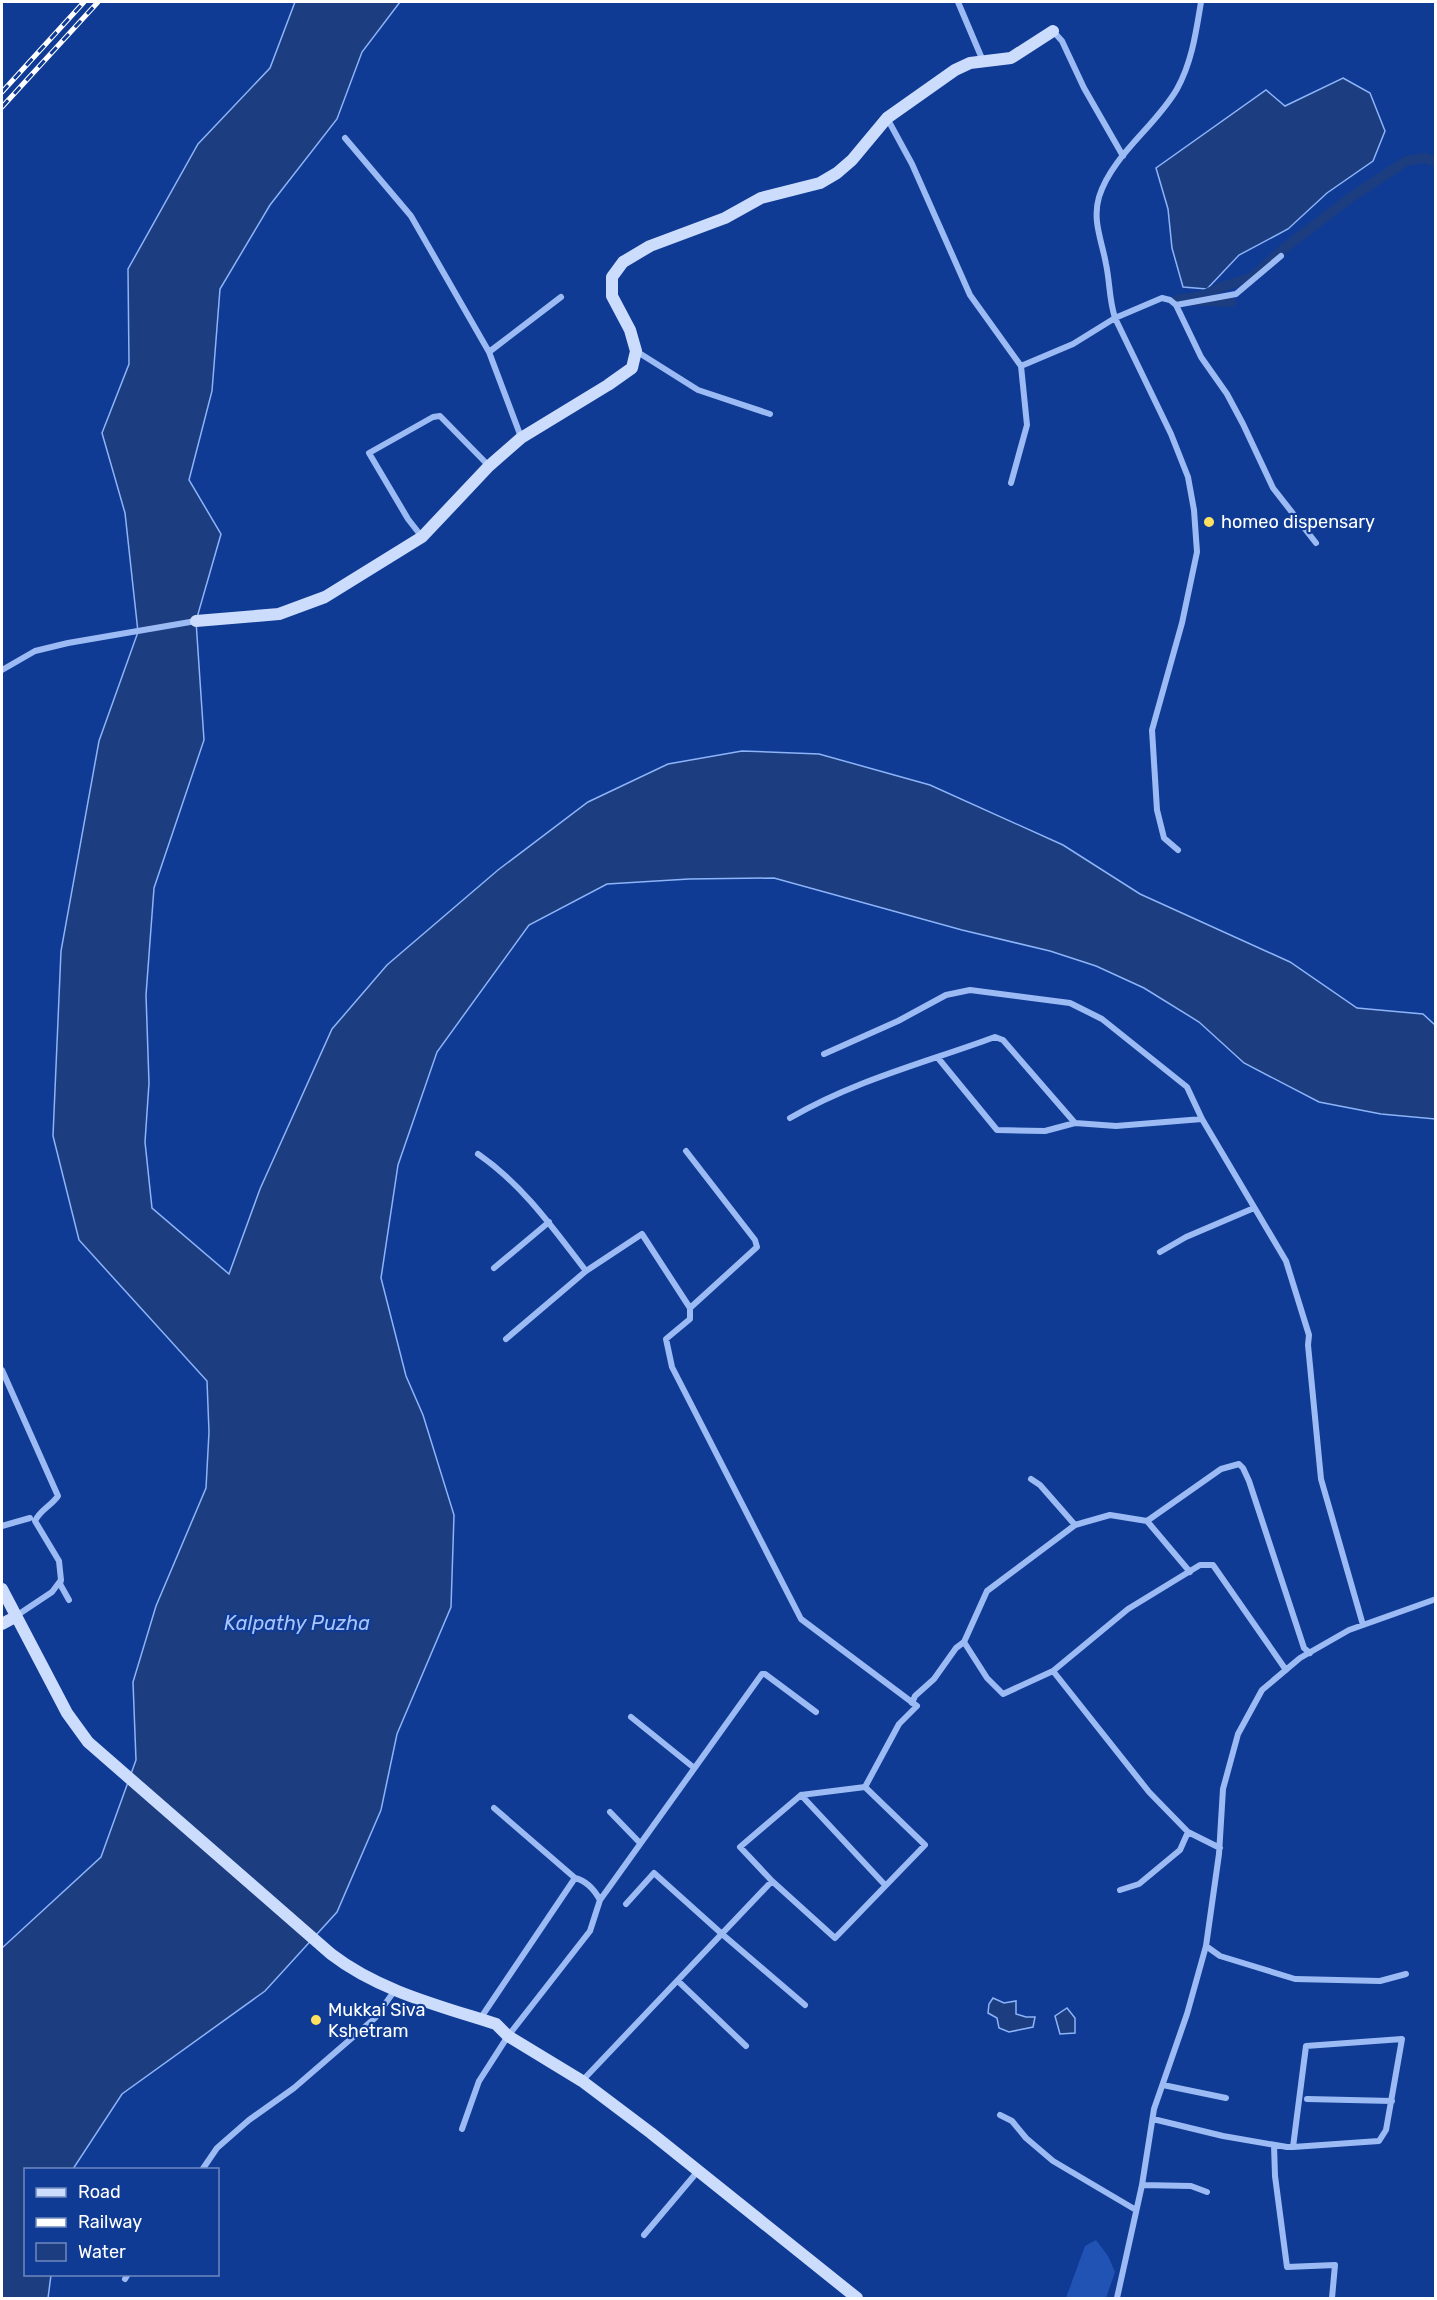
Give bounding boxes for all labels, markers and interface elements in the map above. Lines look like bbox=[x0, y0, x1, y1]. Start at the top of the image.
place label: homeo dispensary bbox=[1221, 511, 1375, 533]
marker: homeo dispensary bbox=[1202, 515, 1216, 529]
water label: Kalpathy Puzha bbox=[224, 1611, 370, 1635]
place label: Mukkai Siva Kshetram bbox=[328, 1999, 425, 2042]
marker: Mukkai Siva Kshetram bbox=[309, 2013, 323, 2027]
legend bbox=[24, 2168, 219, 2276]
text: Road bbox=[78, 2181, 121, 2203]
text: Railway bbox=[78, 2211, 142, 2233]
text: Water bbox=[78, 2241, 126, 2263]

